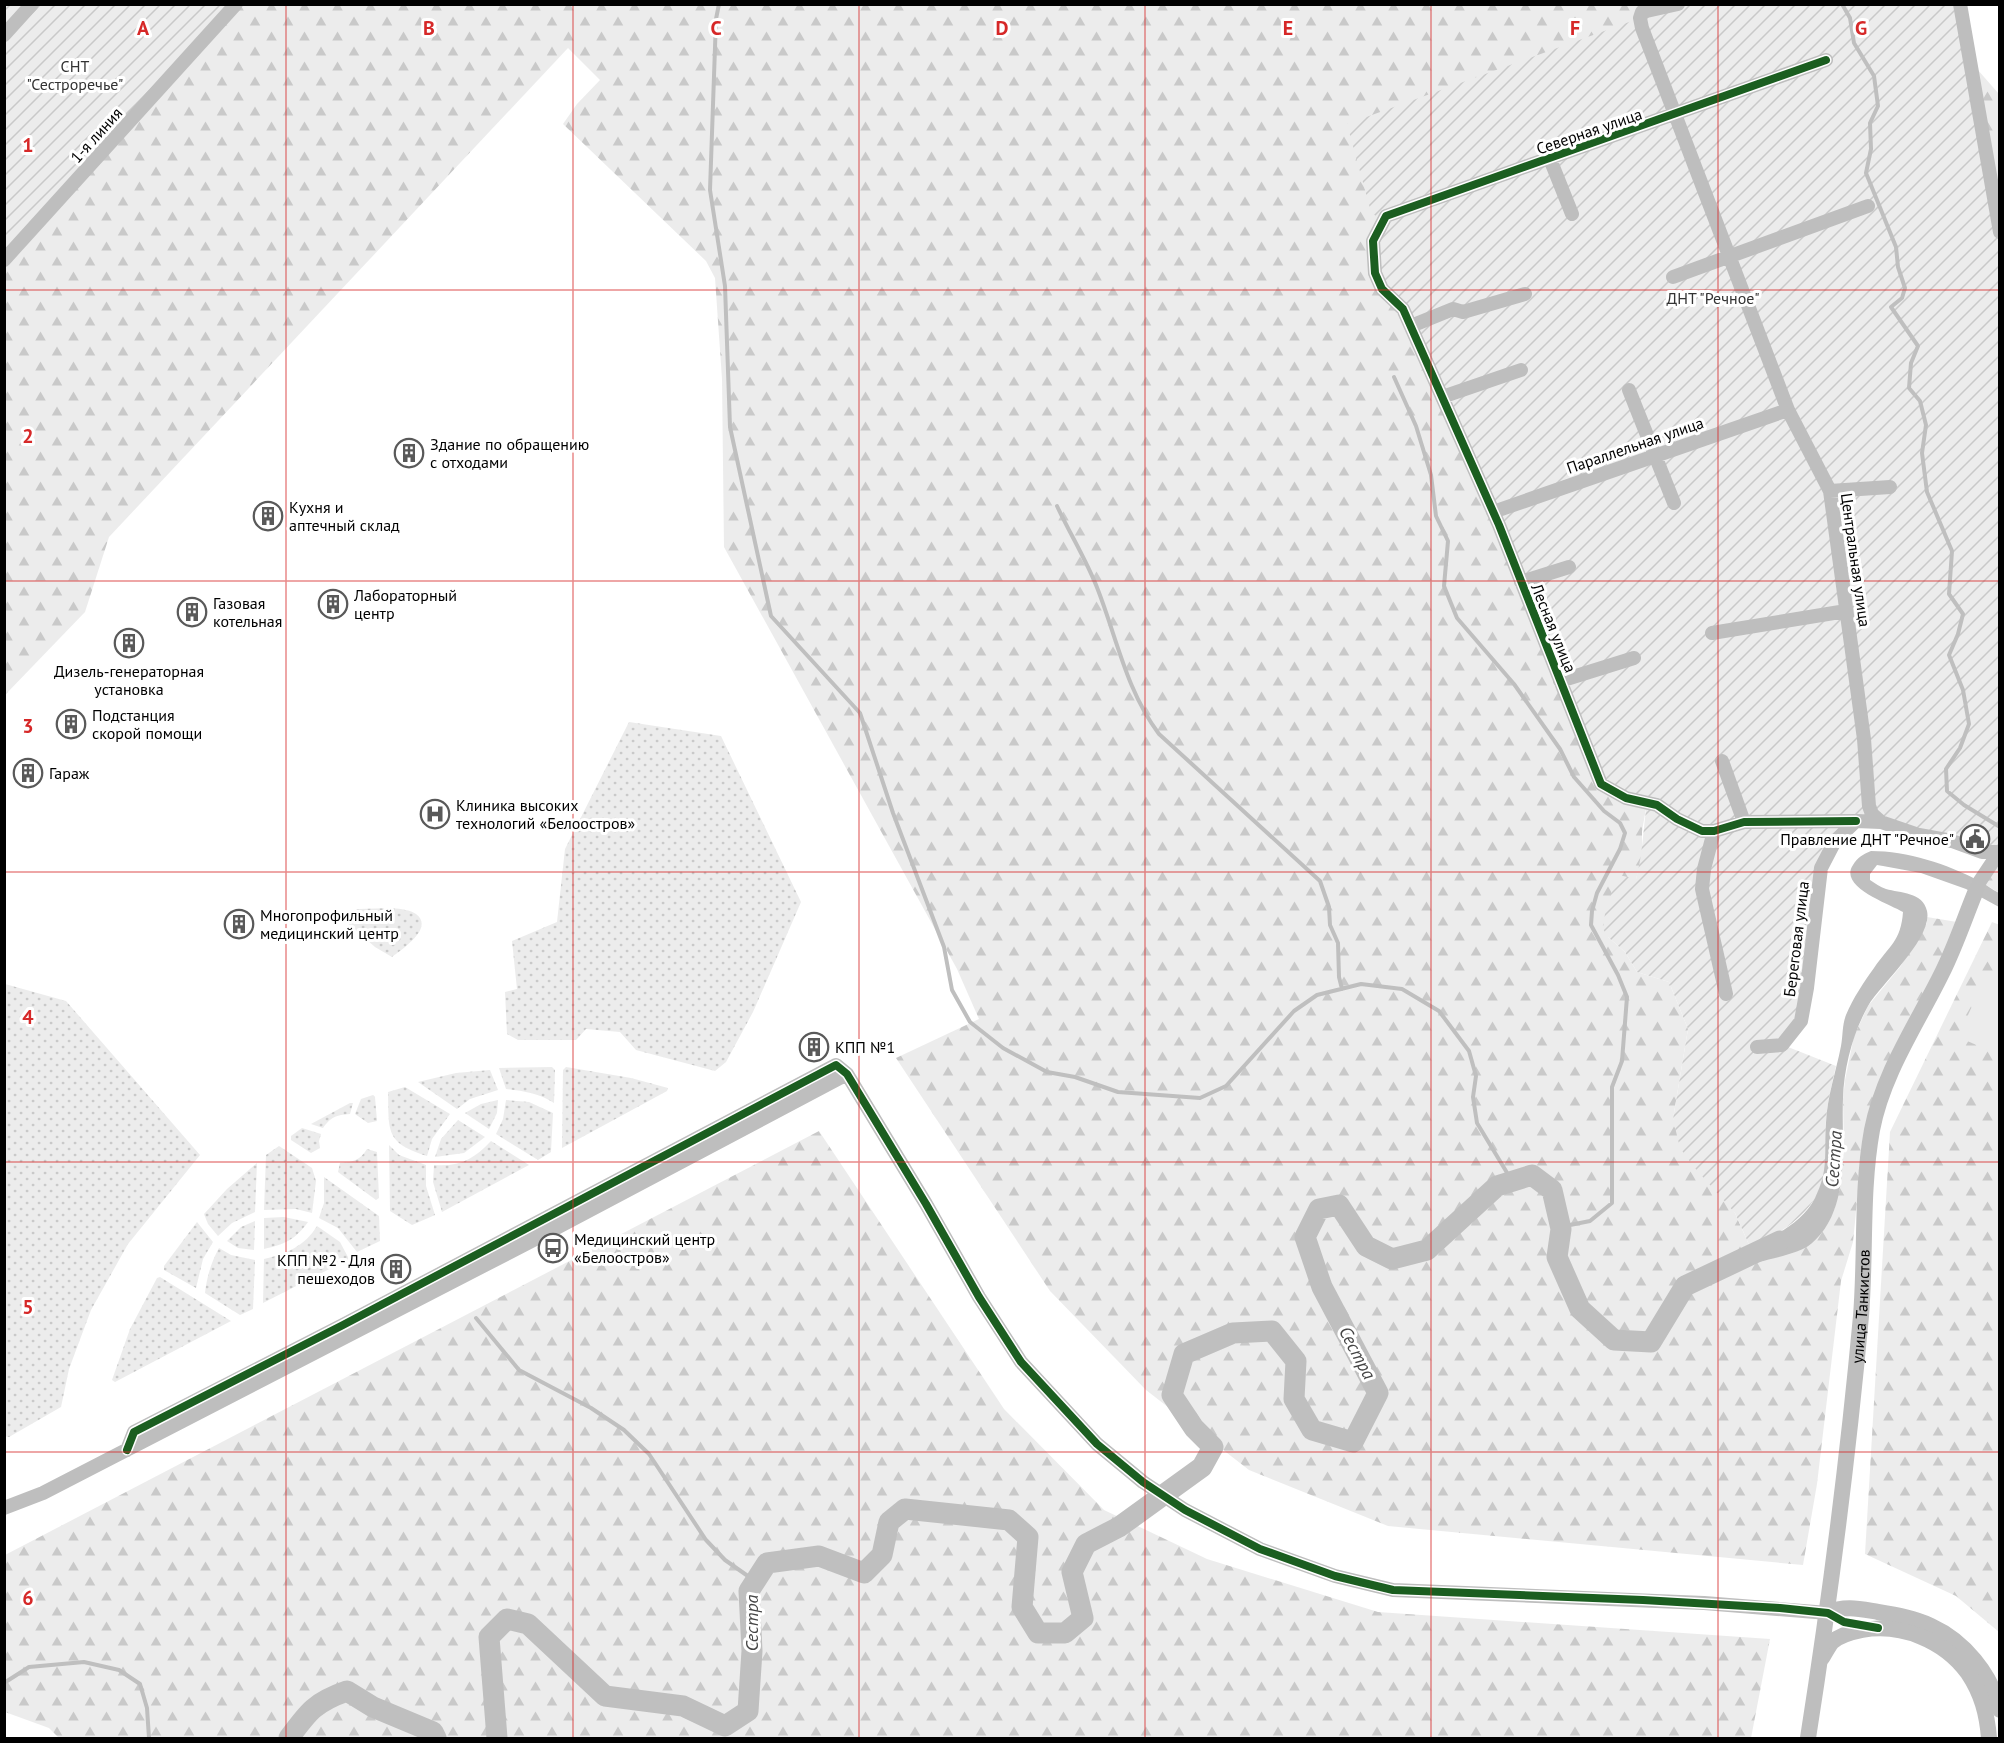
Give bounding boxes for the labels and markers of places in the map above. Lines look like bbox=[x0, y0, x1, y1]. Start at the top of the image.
place label: Здание по обращению с отходами bbox=[430, 434, 589, 472]
building icon: Здание по обращению с отходами bbox=[393, 437, 425, 469]
place label: Кухня и аптечный склад bbox=[289, 497, 400, 535]
building icon: Кухня и аптечный склад bbox=[252, 500, 284, 532]
place label: Лабораторный центр bbox=[353, 585, 457, 623]
building icon: Лабораторный центр bbox=[317, 588, 349, 620]
place label: Газовая котельная bbox=[213, 593, 282, 631]
building icon: Газовая котельная bbox=[176, 596, 208, 628]
building icon: Дизель-генераторная установка bbox=[113, 627, 145, 659]
place label: Дизель-генераторная установка bbox=[54, 661, 204, 699]
place label: Подстанция скорой помощи bbox=[92, 705, 202, 743]
building icon: Подстанция скорой помощи bbox=[55, 708, 87, 740]
building icon: Гараж bbox=[12, 757, 44, 789]
place label: Гараж bbox=[49, 763, 90, 783]
place label: Клиника высоких технологий «Белоостров» bbox=[456, 795, 635, 833]
hospital icon: Клиника высоких технологий «Белоостров» bbox=[419, 798, 451, 830]
public building icon: Правление ДНТ "Речное" bbox=[1959, 823, 1991, 855]
place label: Правление ДНТ "Речное" bbox=[1780, 829, 1954, 849]
place label: Многопрофильный медицинский центр bbox=[260, 905, 399, 943]
building icon: Многопрофильный медицинский центр bbox=[223, 908, 255, 940]
building icon: КПП №1 bbox=[798, 1031, 830, 1063]
place label: КПП №1 bbox=[835, 1037, 895, 1057]
place label: Медицинский центр «Белоостров» bbox=[574, 1229, 715, 1267]
bus stop icon: Медицинский центр «Белоостров» bbox=[537, 1232, 569, 1264]
place label: КПП №2 - Для пешеходов bbox=[277, 1250, 375, 1288]
building icon: КПП №2 - Для пешеходов bbox=[380, 1253, 412, 1285]

